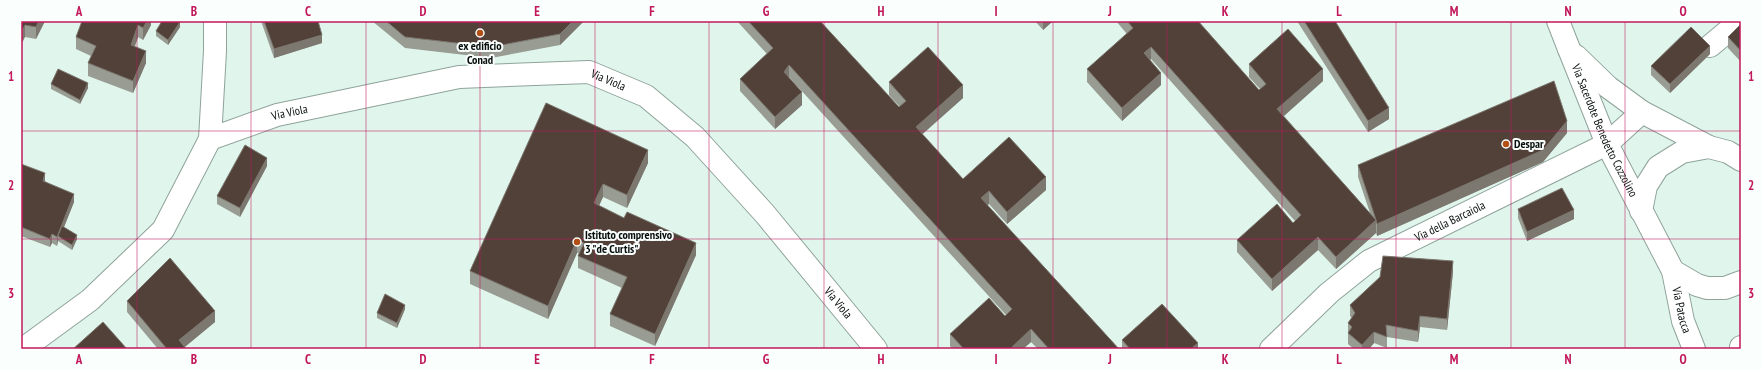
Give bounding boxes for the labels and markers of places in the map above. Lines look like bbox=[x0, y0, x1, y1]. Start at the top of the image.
marker: ex edificio Conad bbox=[475, 28, 485, 38]
place label: ex edificio Conad bbox=[458, 38, 502, 67]
place label: Despar bbox=[1514, 136, 1544, 151]
marker: Despar bbox=[1501, 139, 1511, 149]
place label: Istituto comprensivo 3 "de Curtis" bbox=[585, 227, 673, 256]
marker: Istituto comprensivo 3 "de Curtis" bbox=[572, 237, 582, 247]

